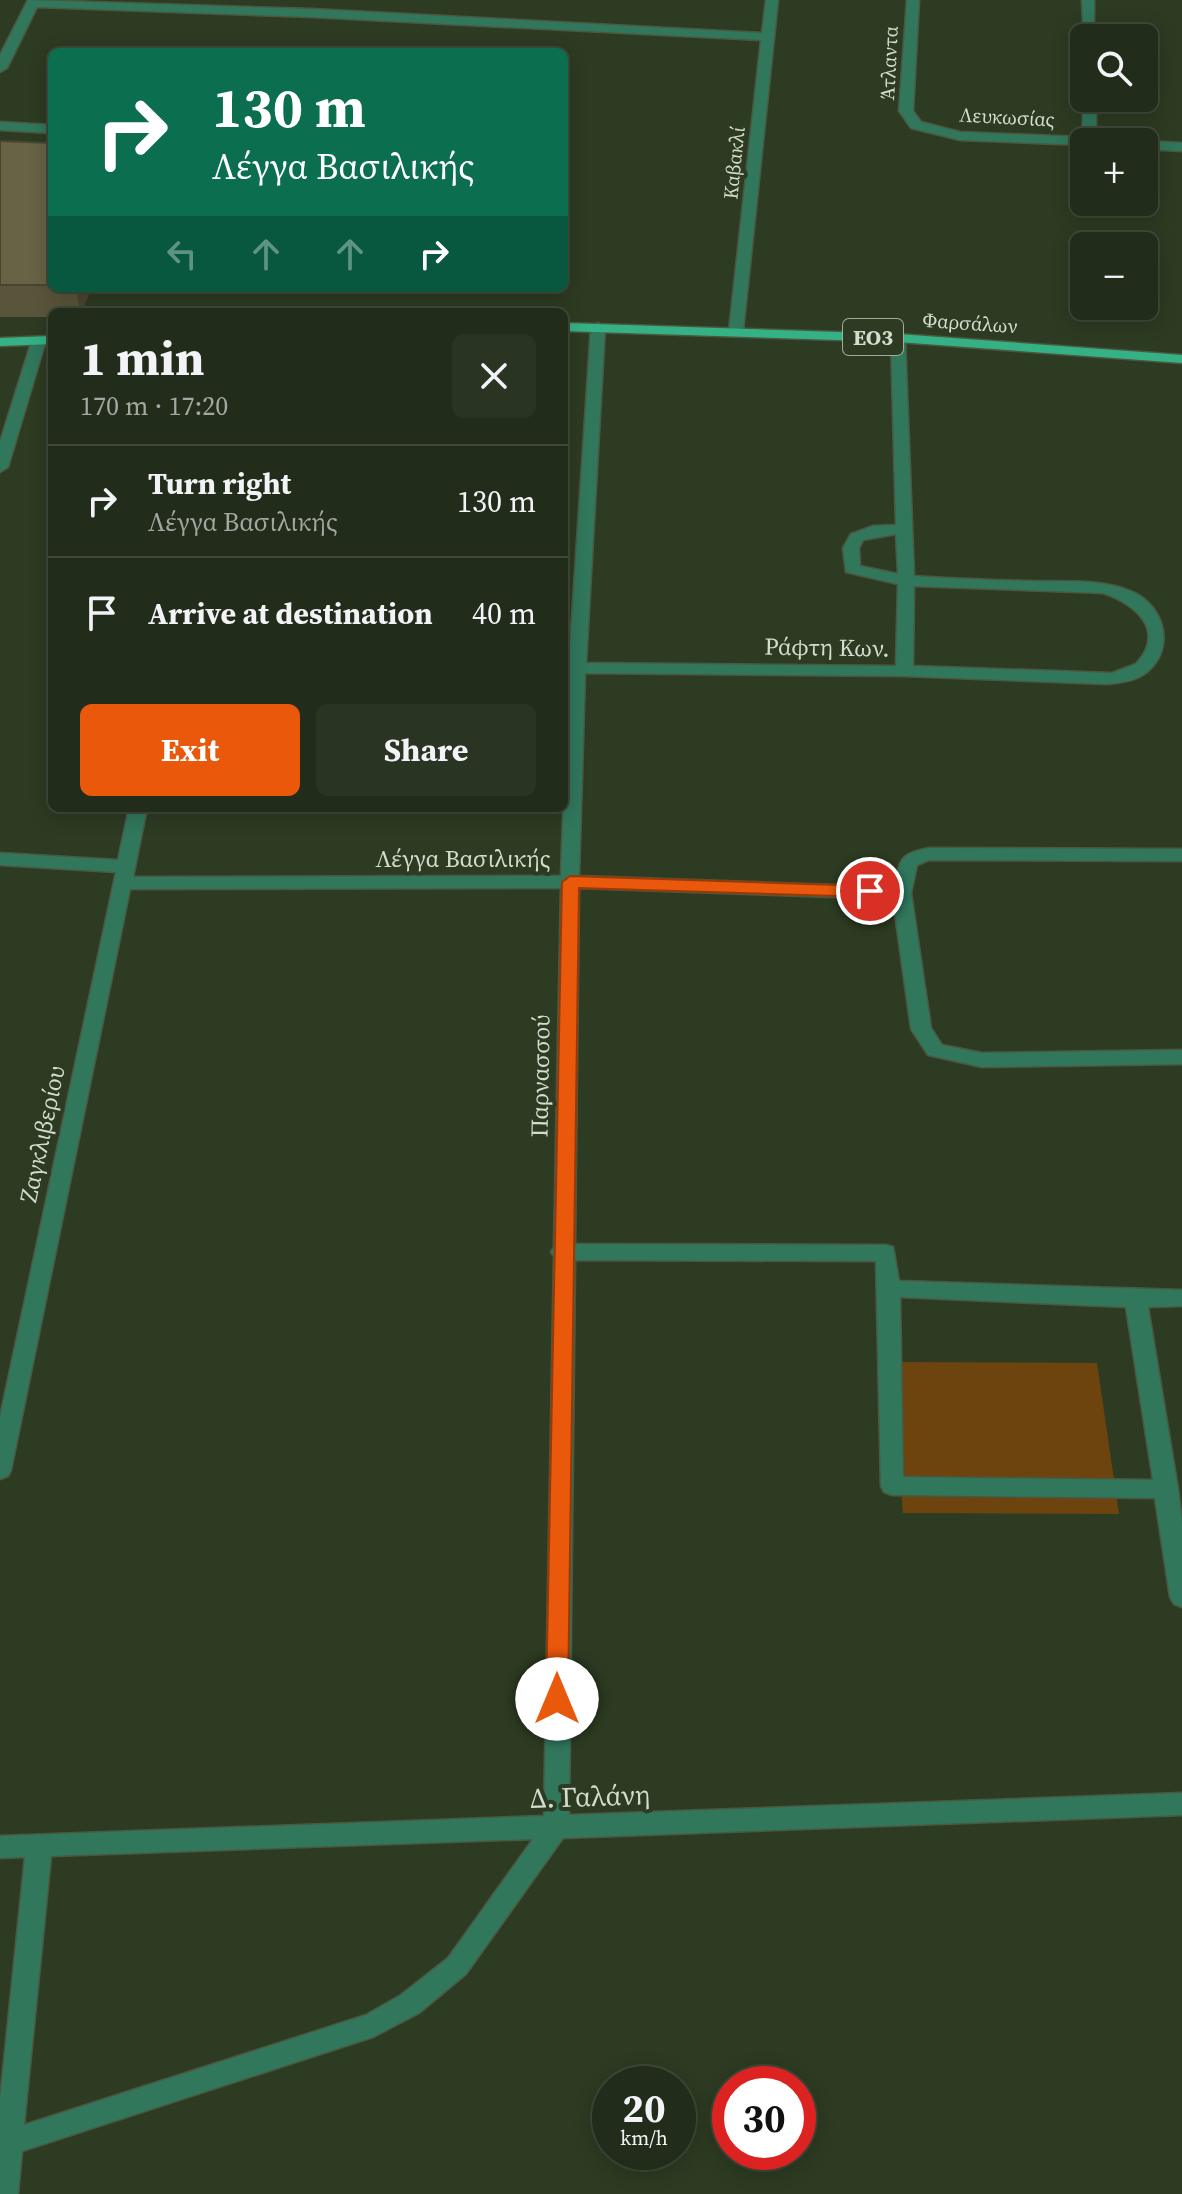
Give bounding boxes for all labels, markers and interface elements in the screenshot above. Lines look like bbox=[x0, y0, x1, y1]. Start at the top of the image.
map controls bbox=[1070, 24, 1158, 320]
button: search bbox=[1070, 24, 1158, 112]
street label: Άτλαντα bbox=[873, 25, 905, 101]
text: 130 m bbox=[212, 69, 366, 146]
icon: right bbox=[80, 80, 184, 184]
street label: Λευκωσίας bbox=[959, 101, 1055, 133]
street label: Καβακλί bbox=[716, 125, 752, 201]
button: + bbox=[1070, 128, 1158, 216]
text: Λέγγα Βασιλικής bbox=[212, 142, 475, 191]
icon: left bbox=[160, 232, 204, 276]
icon: ahead bbox=[244, 232, 288, 276]
icon: ahead bbox=[328, 232, 372, 276]
icon: right bbox=[412, 232, 456, 276]
button: − bbox=[1070, 232, 1158, 320]
street label: Φαρσάλων bbox=[922, 306, 1019, 340]
road number: ΕΟ3 bbox=[843, 319, 903, 355]
text: 1 min bbox=[80, 325, 205, 391]
button: close bbox=[452, 334, 536, 418]
text: 170 m · 17:20 bbox=[80, 388, 228, 424]
text: Turn right bbox=[148, 463, 291, 504]
icon: right bbox=[80, 479, 124, 523]
text: 130 m bbox=[457, 481, 536, 522]
text: Λέγγα Βασιλικής bbox=[148, 504, 338, 540]
icon: arrive bbox=[80, 591, 124, 635]
text: Arrive at destination bbox=[148, 593, 433, 634]
text: 40 m bbox=[472, 593, 536, 634]
street label: Ράφτη Κων. bbox=[764, 629, 890, 665]
button: Exit bbox=[80, 704, 300, 796]
button: Share bbox=[316, 704, 536, 796]
street label: Λέγγα Βασιλικής bbox=[375, 842, 551, 875]
pin bbox=[836, 857, 904, 925]
icon: arrive bbox=[848, 869, 892, 913]
street label: Παρνασσού bbox=[522, 1014, 558, 1138]
street label: Ζαγκλιβερίου bbox=[11, 1063, 73, 1205]
position arrow bbox=[515, 1657, 599, 1741]
street label: Δ. Γαλάνη bbox=[529, 1775, 651, 1817]
speed limit sign: 30 bbox=[712, 2066, 816, 2170]
text: 20 bbox=[622, 2081, 666, 2135]
text: km/h bbox=[620, 2124, 668, 2152]

